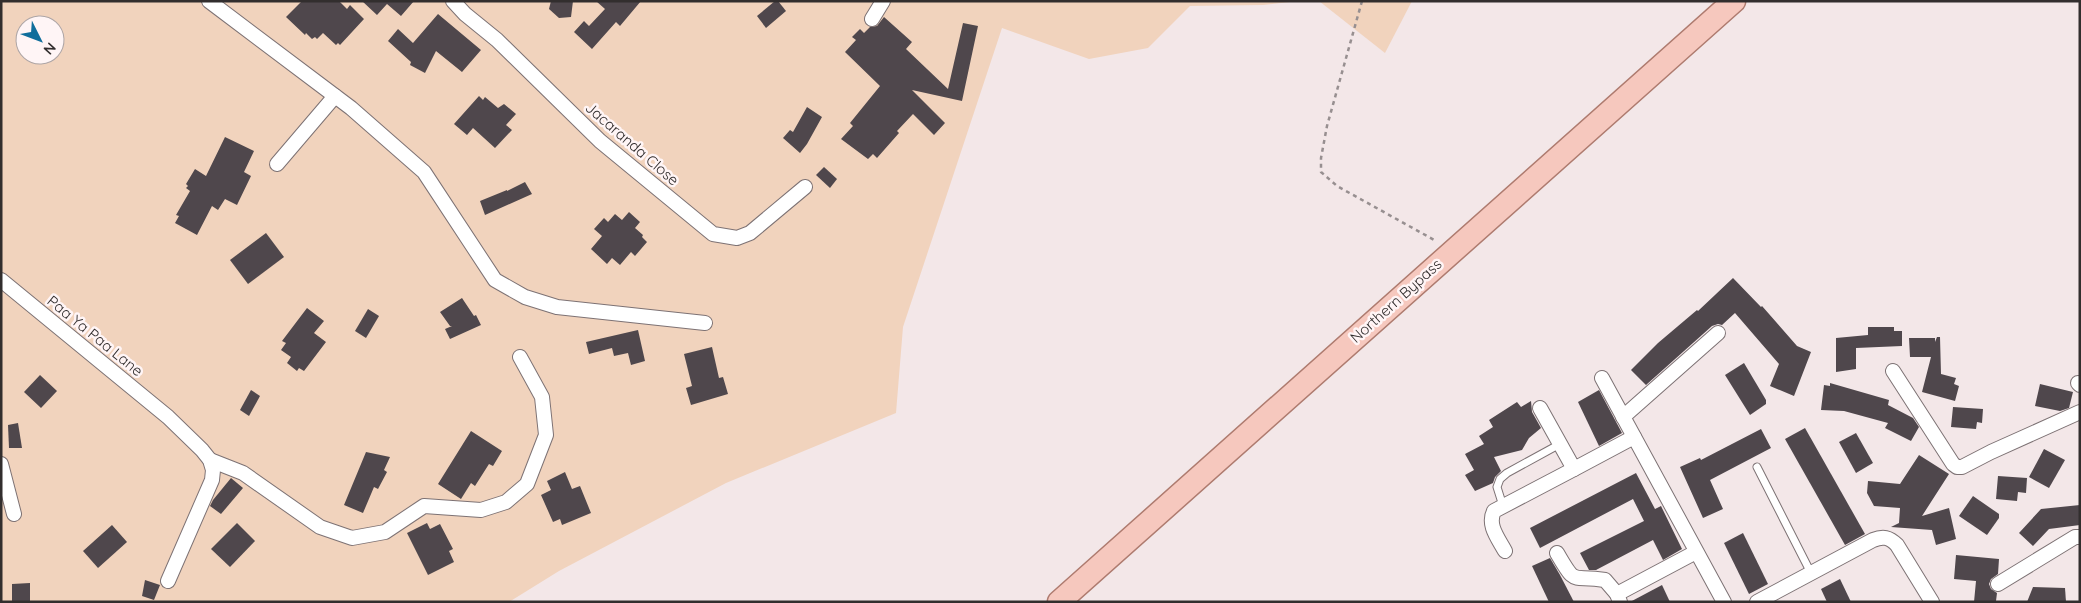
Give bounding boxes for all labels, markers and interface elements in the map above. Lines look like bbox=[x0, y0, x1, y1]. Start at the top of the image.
north arrow bbox=[15, 15, 65, 65]
text: N bbox=[40, 39, 60, 59]
street label: Jacaranda Close bbox=[582, 98, 683, 189]
street label: Northern Bypass bbox=[1346, 254, 1445, 347]
street label: Paa Ya Paa Lane bbox=[44, 291, 147, 380]

